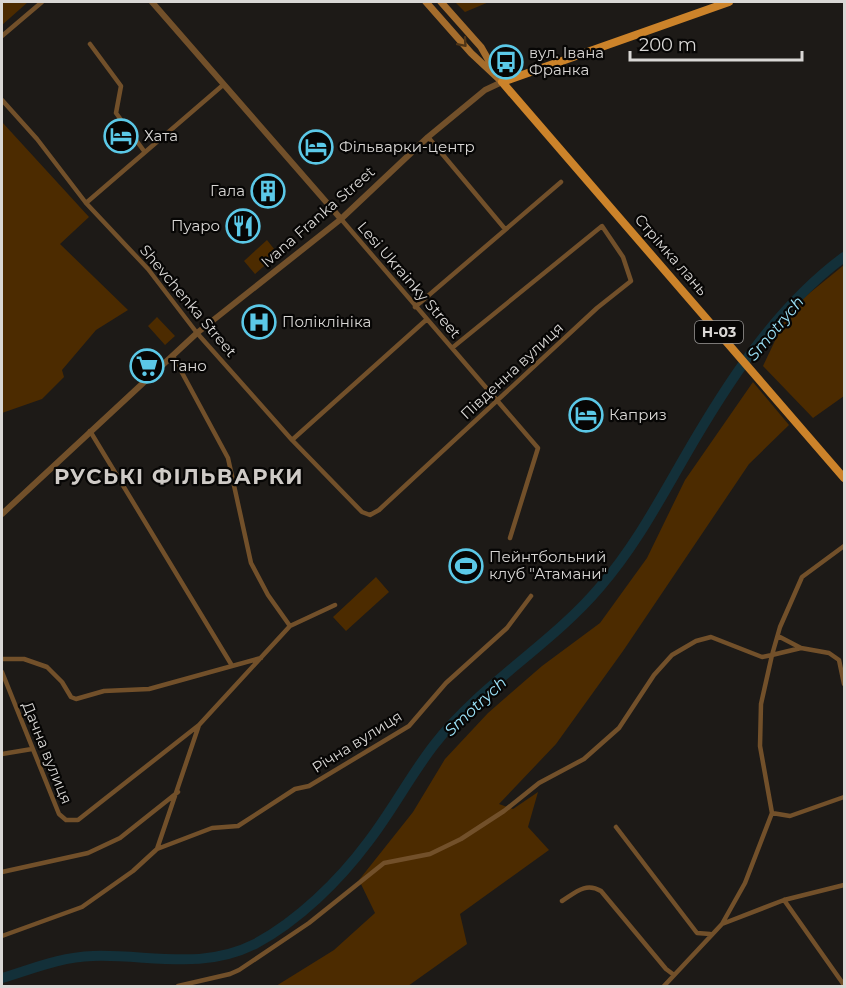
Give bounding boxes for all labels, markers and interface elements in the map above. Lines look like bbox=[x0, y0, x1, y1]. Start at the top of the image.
scale bar bbox=[630, 24, 802, 62]
text: 200 m bbox=[639, 34, 697, 56]
one-way arrow bbox=[456, 36, 467, 47]
place label: вул. Івана Франка bbox=[529, 43, 604, 79]
bus stop icon: вул. Івана Франка bbox=[488, 44, 524, 80]
hotel icon: Хата bbox=[103, 118, 139, 154]
place label: Хата bbox=[144, 126, 178, 145]
hotel icon: Фільварки-центр bbox=[298, 129, 334, 165]
place label: Фільварки-центр bbox=[339, 137, 475, 156]
street label: Ivana Franka Street bbox=[257, 162, 379, 271]
building icon: Гала bbox=[250, 173, 286, 209]
place label: Гала bbox=[210, 181, 245, 200]
restaurant icon: Пуаро bbox=[225, 208, 261, 244]
street label: Стрімка лань bbox=[631, 210, 712, 299]
place label: Пуаро bbox=[171, 216, 220, 235]
street label: Lesi Ukrainky Street bbox=[354, 218, 465, 342]
street label: Shevchenka Street bbox=[136, 241, 241, 361]
water label: Smotrych bbox=[743, 292, 808, 364]
hospital icon: Поліклініка bbox=[241, 304, 277, 340]
place label: Поліклініка bbox=[282, 312, 371, 331]
street label: Південна вулиця bbox=[456, 318, 567, 423]
road number: Н-03 bbox=[695, 321, 743, 343]
supermarket icon: Тано bbox=[129, 348, 165, 384]
place label: Тано bbox=[170, 356, 207, 375]
hotel icon: Каприз bbox=[568, 397, 604, 433]
place label: Каприз bbox=[609, 405, 667, 424]
district label: РУСЬКІ ФІЛЬВАРКИ bbox=[54, 464, 304, 489]
place label: Пейнтбольний клуб "Атамани" bbox=[489, 547, 607, 583]
sports icon: Пейнтбольний клуб "Атамани" bbox=[448, 548, 484, 584]
water label: Smotrych bbox=[440, 673, 510, 740]
street label: Дачна вулиця bbox=[18, 699, 77, 807]
street label: Річна вулиця bbox=[308, 706, 405, 777]

